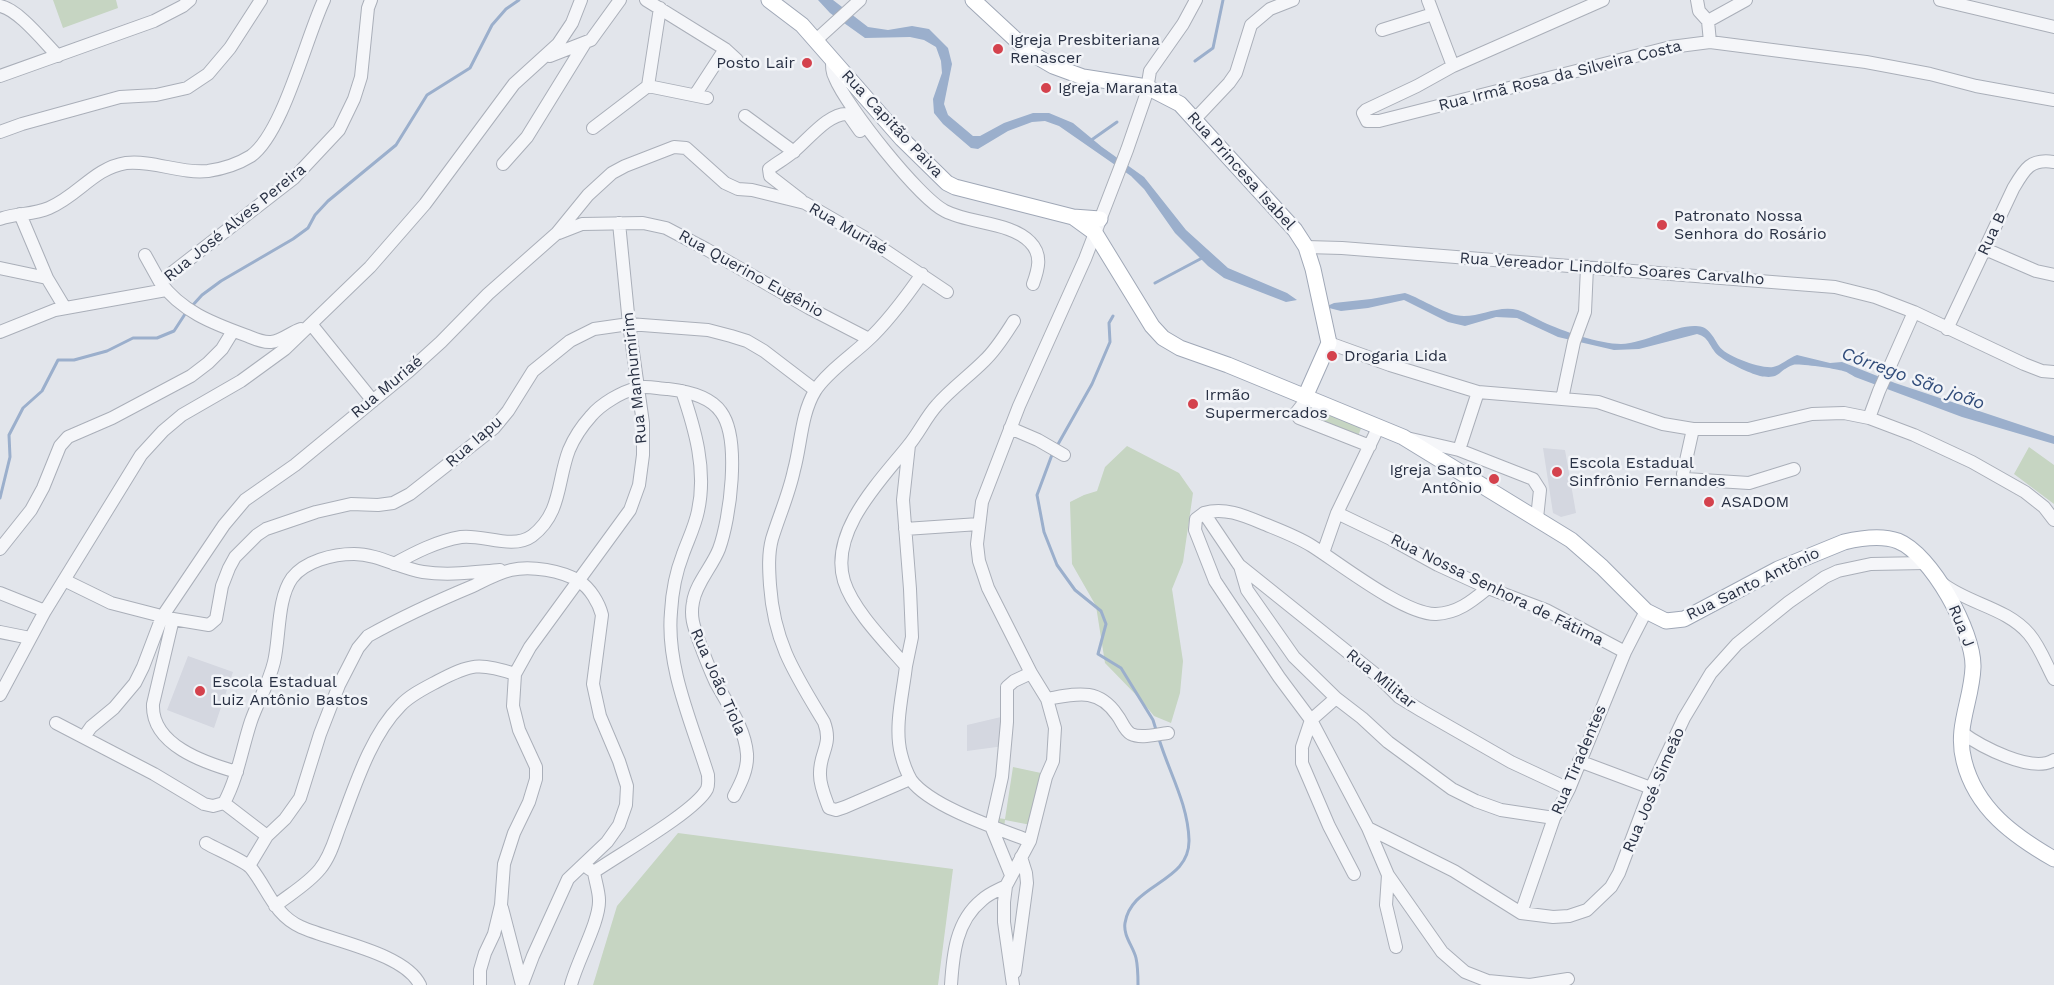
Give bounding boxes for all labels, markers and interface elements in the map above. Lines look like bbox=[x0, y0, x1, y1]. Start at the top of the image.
place label: Igreja Presbiteriana Renascer bbox=[1010, 30, 1160, 68]
street label: Rua Irmã Rosa da Silveira Costa bbox=[1437, 36, 1683, 116]
marker: Igreja Presbiteriana Renascer bbox=[991, 42, 1005, 56]
place label: Posto Lair bbox=[716, 53, 795, 73]
marker: Posto Lair bbox=[800, 56, 814, 70]
street label: Rua Capitão Paiva bbox=[837, 66, 947, 182]
place label: Igreja Maranata bbox=[1058, 78, 1178, 98]
marker: Igreja Maranata bbox=[1039, 81, 1053, 95]
street label: Rua Princesa Isabel bbox=[1183, 108, 1299, 234]
street label: Rua José Alves Pereira bbox=[160, 160, 310, 286]
street label: Rua Muriaé bbox=[805, 199, 891, 259]
place label: Patronato Nossa Senhora do Rosário bbox=[1674, 206, 1827, 244]
street label: Rua B bbox=[1974, 209, 2010, 259]
marker: Patronato Nossa Senhora do Rosário bbox=[1655, 218, 1669, 232]
street label: Rua Querino Eugênio bbox=[675, 226, 827, 322]
street label: Rua Vereador Lindolfo Soares Carvalho bbox=[1459, 249, 1765, 289]
street label: Rua Manhumirim bbox=[619, 311, 651, 445]
water label: Córrego São joão bbox=[1838, 343, 1988, 415]
place label: Drogaria Lida bbox=[1344, 346, 1447, 366]
marker: Drogaria Lida bbox=[1325, 349, 1339, 363]
street label: Rua Muriaé bbox=[347, 352, 427, 422]
place label: Irmão Supermercados bbox=[1205, 385, 1328, 423]
marker: Irmão Supermercados bbox=[1186, 397, 1200, 411]
street label: Rua Iapu bbox=[442, 412, 506, 472]
place label: Escola Estadual Sinfrônio Fernandes bbox=[1569, 453, 1726, 491]
place label: Igreja Santo Antônio bbox=[1389, 460, 1482, 498]
marker: Escola Estadual Sinfrônio Fernandes bbox=[1550, 465, 1564, 479]
marker: Igreja Santo Antônio bbox=[1487, 472, 1501, 486]
place label: ASADOM bbox=[1721, 492, 1789, 512]
marker: ASADOM bbox=[1702, 495, 1716, 509]
street label: Rua Nossa Senhora de Fátima bbox=[1387, 530, 1607, 650]
street label: Rua Santo Antônio bbox=[1683, 543, 1823, 625]
street label: Rua J bbox=[1944, 602, 1978, 650]
street label: Rua João Tiola bbox=[686, 626, 750, 738]
street label: Rua Militar bbox=[1342, 645, 1420, 713]
place label: Escola Estadual Luiz Antônio Bastos bbox=[212, 672, 368, 710]
marker: Escola Estadual Luiz Antônio Bastos bbox=[193, 684, 207, 698]
street label: Rua Tiradentes bbox=[1547, 702, 1611, 818]
street label: Rua José Simeão bbox=[1619, 725, 1689, 855]

